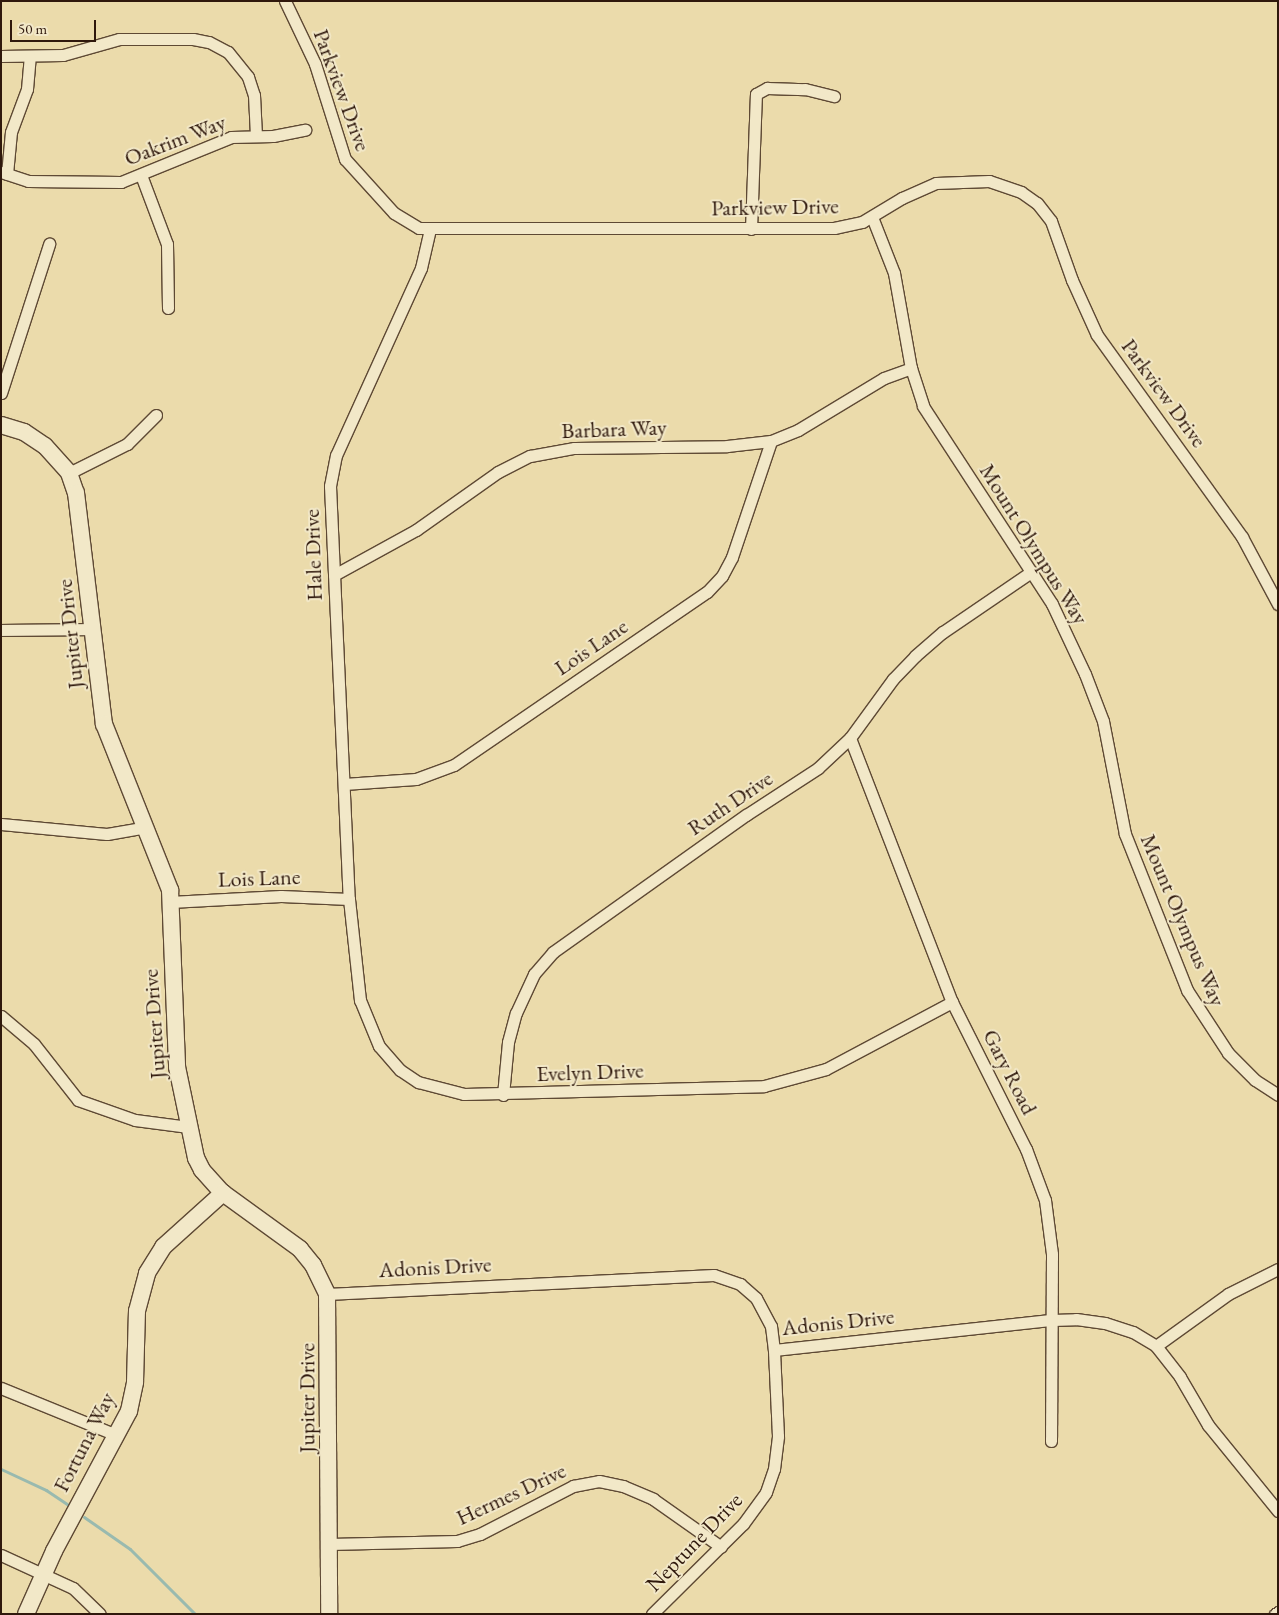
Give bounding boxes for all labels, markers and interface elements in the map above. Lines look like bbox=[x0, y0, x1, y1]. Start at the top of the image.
scale bar bbox=[12, 10, 99, 42]
text: 50 m bbox=[18, 19, 47, 38]
street label: Parkview Drive bbox=[308, 26, 376, 154]
street label: Oakrim Way bbox=[121, 109, 229, 171]
street label: Parkview Drive bbox=[711, 193, 839, 221]
street label: Parkview Drive bbox=[1116, 334, 1212, 452]
street label: Barbara Way bbox=[561, 414, 667, 444]
street label: Mount Olympus Way bbox=[974, 459, 1094, 629]
street label: Hale Drive bbox=[298, 509, 328, 601]
street label: Jupiter Drive bbox=[51, 578, 89, 690]
street label: Lois Lane bbox=[549, 613, 633, 681]
street label: Ruth Drive bbox=[682, 765, 778, 841]
street label: Mount Olympus Way bbox=[1135, 830, 1231, 1010]
street label: Lois Lane bbox=[217, 863, 301, 893]
street label: Jupiter Drive bbox=[137, 968, 171, 1080]
street label: Gary Road bbox=[977, 1025, 1043, 1119]
street label: Evelyn Drive bbox=[536, 1057, 644, 1087]
street label: Adonis Drive bbox=[378, 1251, 492, 1283]
street label: Adonis Drive bbox=[781, 1303, 895, 1341]
street label: Jupiter Drive bbox=[294, 1343, 320, 1453]
street label: Fortuna Way bbox=[48, 1388, 120, 1496]
street label: Hermes Drive bbox=[452, 1457, 570, 1531]
street label: Neptune Drive bbox=[640, 1487, 748, 1597]

